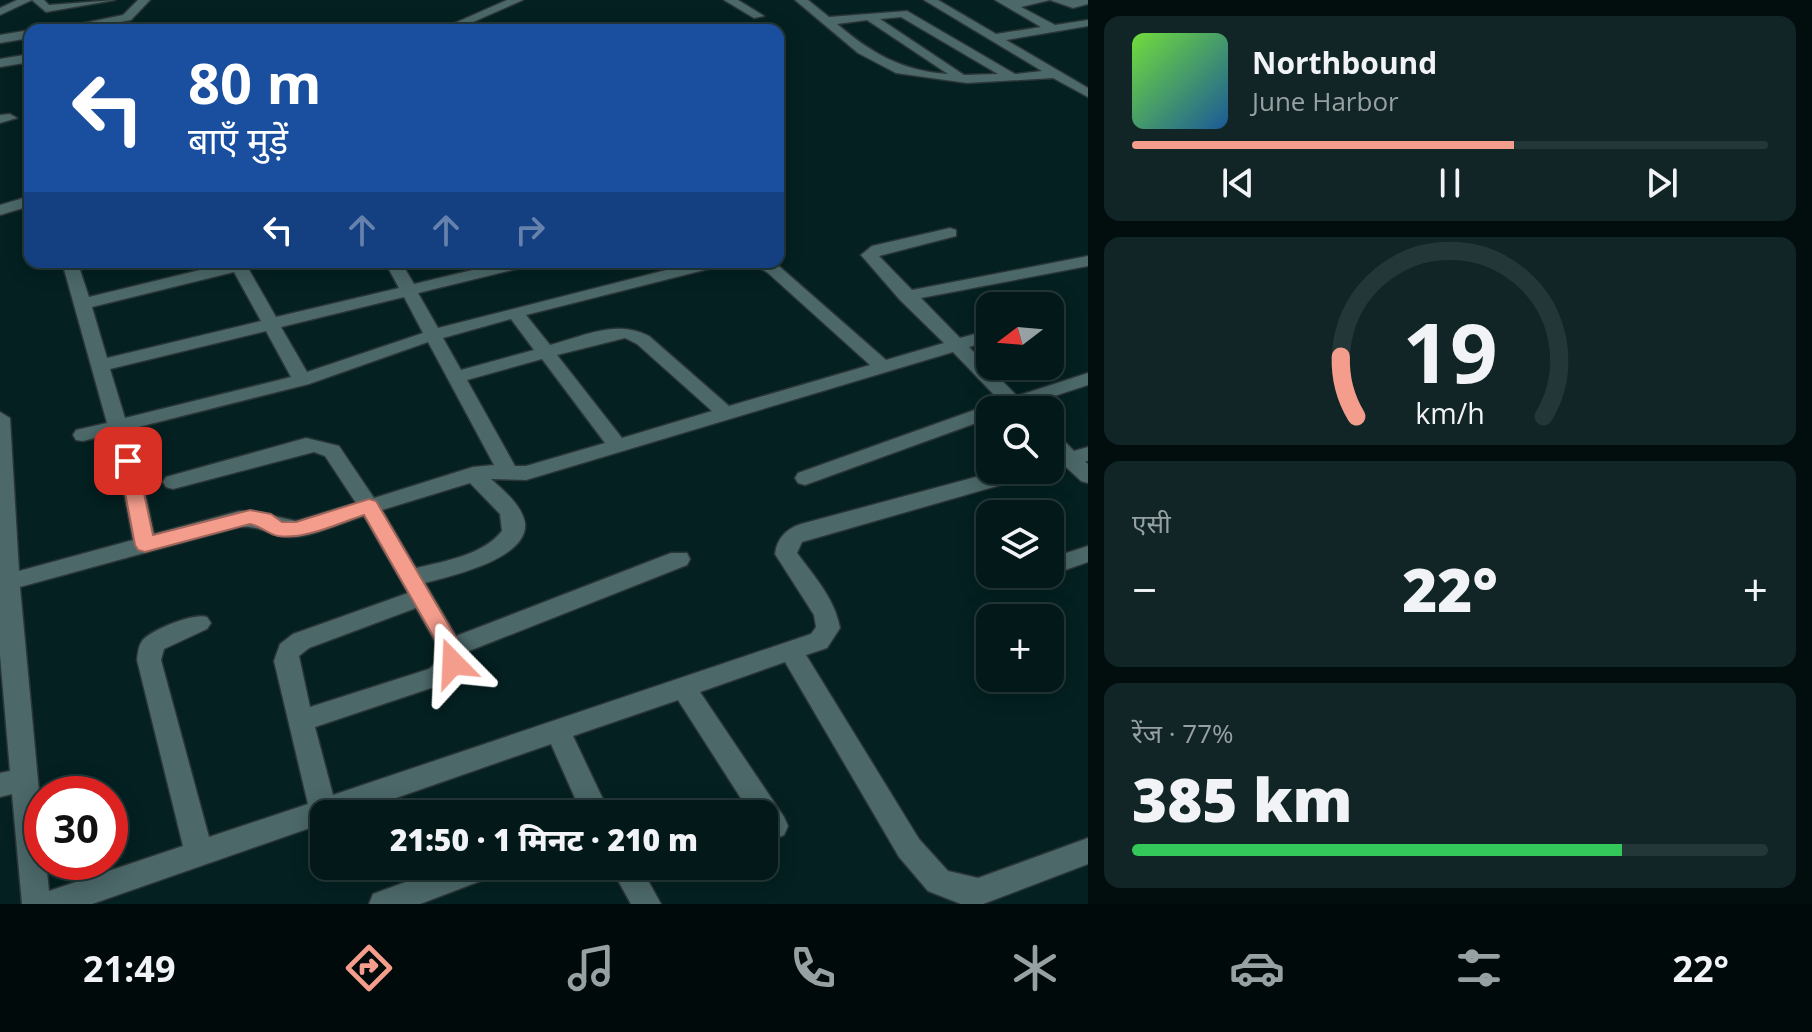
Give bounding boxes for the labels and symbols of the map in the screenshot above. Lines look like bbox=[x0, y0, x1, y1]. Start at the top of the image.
north arrow bbox=[976, 292, 1064, 380]
pin bbox=[94, 427, 162, 495]
position arrow bbox=[411, 621, 495, 705]
speed limit sign: 30 bbox=[24, 776, 128, 880]

